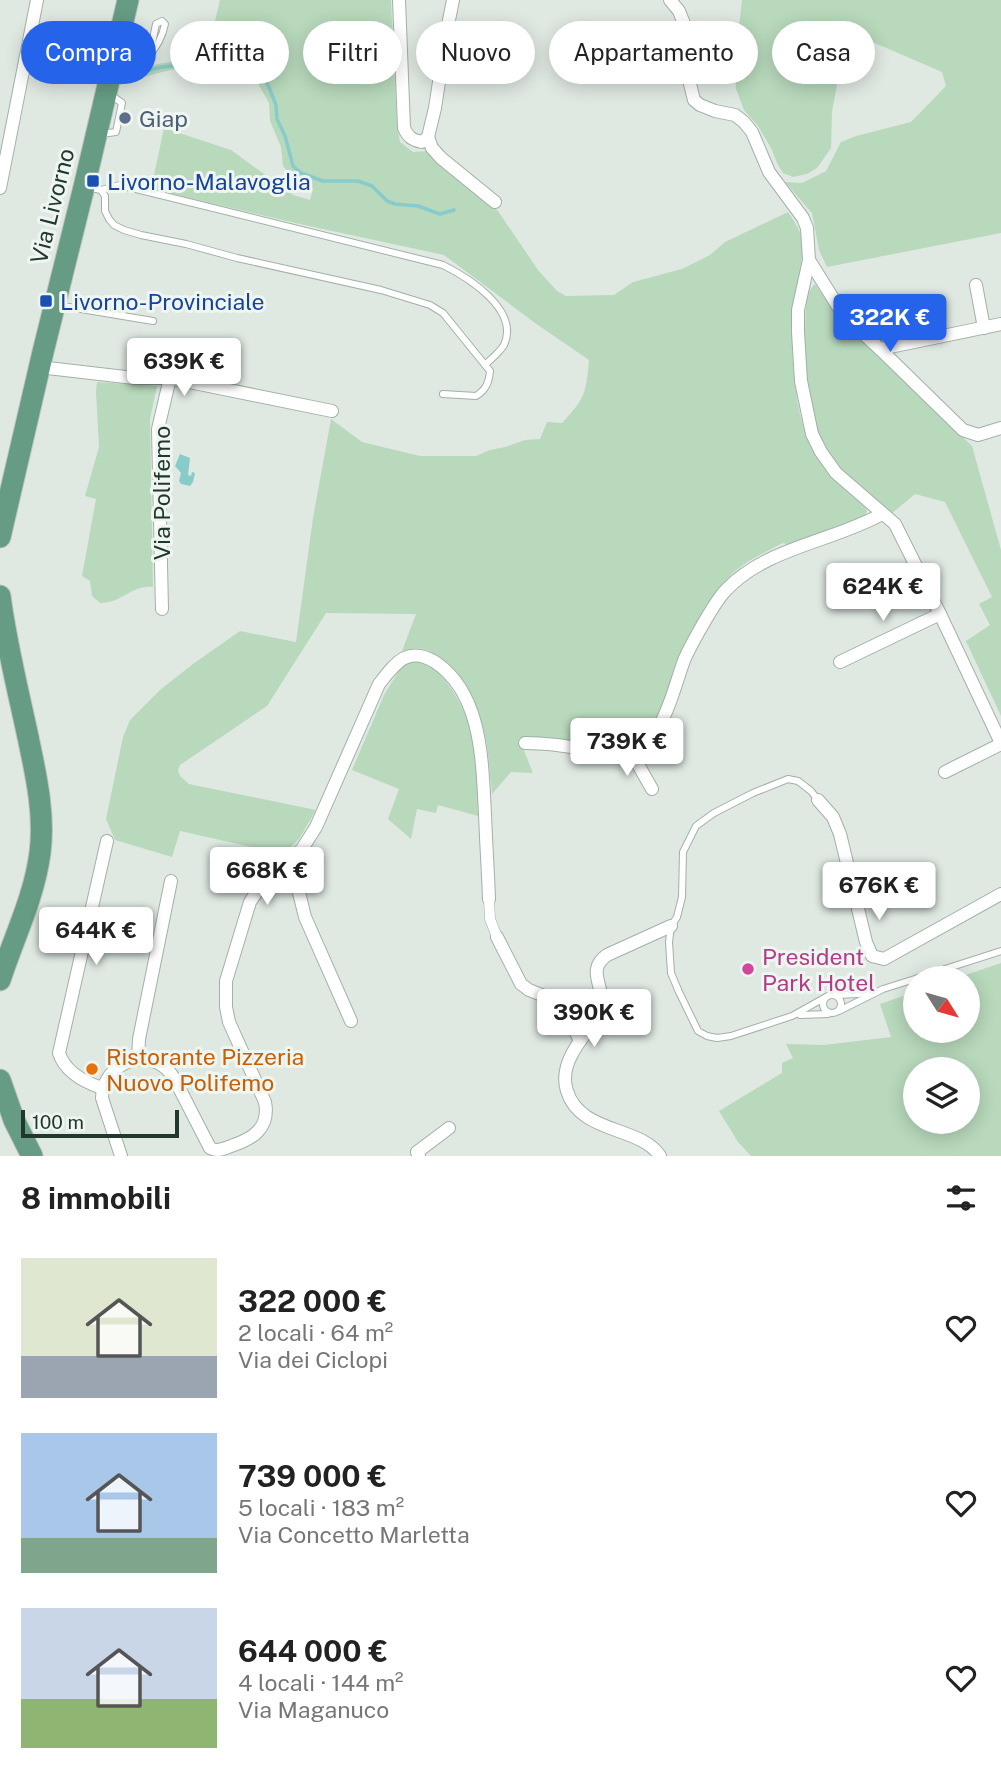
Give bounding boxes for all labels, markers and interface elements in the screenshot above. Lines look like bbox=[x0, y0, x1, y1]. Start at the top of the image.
chip: Compra bbox=[21, 21, 156, 84]
chip: Affitta bbox=[170, 21, 289, 84]
chip: Filtri bbox=[303, 21, 402, 84]
chip: Nuovo bbox=[416, 21, 535, 84]
chip: Appartamento bbox=[549, 21, 758, 84]
chip: Casa bbox=[772, 21, 875, 84]
place label: Giap bbox=[139, 105, 188, 132]
marker: Giap bbox=[117, 110, 133, 126]
street label: Via Livorno bbox=[25, 145, 79, 267]
place label: Livorno-Malavoglia bbox=[107, 168, 311, 195]
marker: Livorno-Malavoglia bbox=[85, 173, 101, 189]
place label: Livorno-Provinciale bbox=[60, 288, 265, 315]
marker: Livorno-Provinciale bbox=[38, 293, 54, 309]
pin: 322K € bbox=[833, 294, 947, 354]
text: 322K € bbox=[849, 303, 931, 330]
pin: 639K € bbox=[127, 338, 241, 398]
text: 639K € bbox=[143, 347, 225, 374]
street label: Via Polifemo bbox=[148, 426, 175, 560]
pin: 624K € bbox=[826, 564, 940, 623]
text: 624K € bbox=[842, 572, 924, 599]
pin: 739K € bbox=[570, 718, 684, 778]
text: 739K € bbox=[586, 727, 668, 754]
pin: 668K € bbox=[210, 848, 324, 907]
text: 668K € bbox=[226, 856, 308, 883]
pin: 676K € bbox=[822, 862, 936, 922]
text: 676K € bbox=[839, 871, 919, 898]
pin: 644K € bbox=[39, 908, 153, 967]
text: 644K € bbox=[55, 916, 137, 943]
place label: President Park Hotel bbox=[762, 943, 875, 996]
marker: President Park Hotel bbox=[740, 961, 756, 977]
north arrow bbox=[903, 966, 980, 1043]
map controls bbox=[903, 966, 980, 1134]
pin: 390K € bbox=[537, 990, 651, 1049]
text: 390K € bbox=[553, 998, 635, 1025]
place label: Ristorante Pizzeria Nuovo Polifemo bbox=[106, 1043, 304, 1096]
button: layers bbox=[903, 1057, 980, 1134]
marker: Ristorante Pizzeria Nuovo Polifemo bbox=[84, 1061, 100, 1077]
scale bar bbox=[21, 1107, 178, 1139]
text: 100 m bbox=[32, 1111, 84, 1133]
icon: filters bbox=[942, 1179, 980, 1217]
text: 8 immobili bbox=[21, 1180, 171, 1216]
text: 322 000 € bbox=[238, 1283, 387, 1319]
icon: home bbox=[77, 1286, 161, 1370]
icon: heart bbox=[942, 1309, 980, 1347]
text: 2 locali · 64 m² bbox=[238, 1319, 393, 1346]
text: Via dei Ciclopi bbox=[238, 1346, 388, 1373]
text: 739 000 € bbox=[238, 1458, 387, 1494]
icon: home bbox=[77, 1461, 161, 1545]
icon: heart bbox=[942, 1484, 980, 1522]
text: 5 locali · 183 m² bbox=[238, 1494, 404, 1521]
text: Via Concetto Marletta bbox=[238, 1521, 470, 1548]
text: 644 000 € bbox=[238, 1633, 388, 1669]
icon: home bbox=[77, 1636, 161, 1720]
icon: heart bbox=[942, 1659, 980, 1697]
text: 4 locali · 144 m² bbox=[238, 1669, 404, 1696]
text: Via Maganuco bbox=[238, 1696, 389, 1723]

